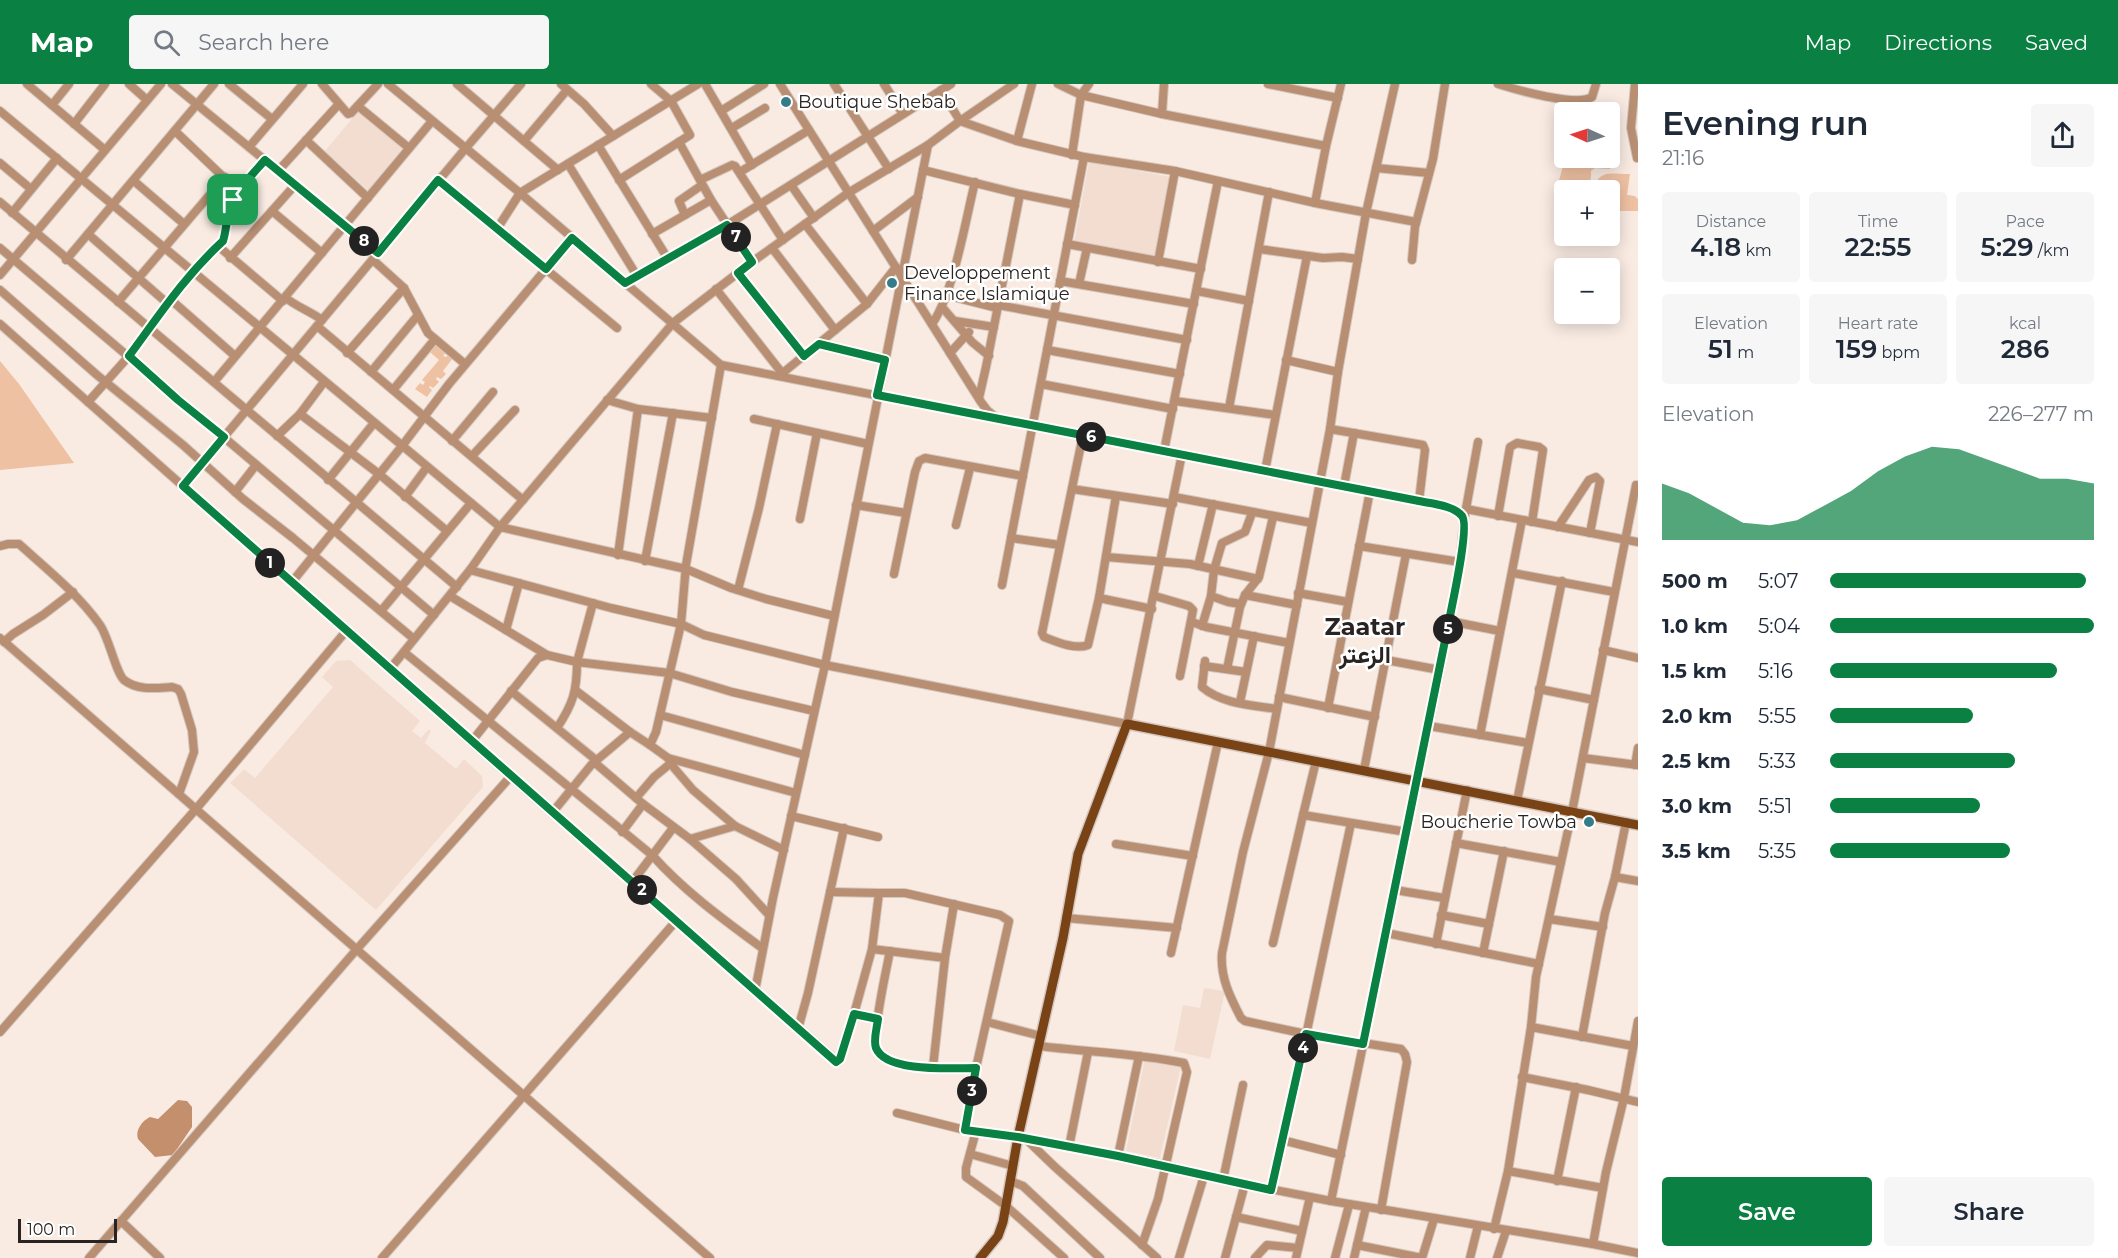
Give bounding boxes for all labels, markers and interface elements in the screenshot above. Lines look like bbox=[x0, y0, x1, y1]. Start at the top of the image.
search box bbox=[129, 15, 549, 69]
text: Map bbox=[30, 25, 93, 59]
icon: search bbox=[150, 26, 183, 59]
text: Search here bbox=[198, 29, 329, 56]
text: Map bbox=[1805, 30, 1851, 55]
text: Directions bbox=[1884, 30, 1992, 55]
text: Saved bbox=[2025, 30, 2088, 55]
place label: Boutique Shebab bbox=[798, 91, 956, 113]
marker: Boutique Shebab bbox=[779, 95, 793, 109]
north arrow bbox=[1554, 102, 1620, 168]
map controls bbox=[1554, 102, 1620, 324]
text: Evening run bbox=[1662, 103, 1869, 143]
button: share bbox=[2031, 104, 2094, 167]
text: 21:16 bbox=[1662, 146, 1704, 170]
pin bbox=[207, 174, 258, 225]
button: + bbox=[1554, 180, 1620, 246]
icon: arrive bbox=[216, 183, 249, 216]
text: Distance bbox=[1696, 212, 1766, 231]
text: Time bbox=[1858, 212, 1898, 231]
text: Pace bbox=[2005, 212, 2045, 231]
pin: 7 bbox=[721, 222, 751, 252]
pin: 8 bbox=[349, 226, 379, 256]
text: 7 bbox=[731, 227, 741, 246]
text: 8 bbox=[359, 231, 369, 250]
text: 4.18 bbox=[1690, 231, 1741, 263]
text: 22:55 bbox=[1845, 231, 1911, 263]
text: 5:29 bbox=[1980, 231, 2033, 263]
text: km bbox=[1741, 241, 1772, 260]
text: /km bbox=[2033, 241, 2070, 260]
button: − bbox=[1554, 258, 1620, 324]
place label: Developpement Finance Islamique bbox=[904, 262, 1070, 305]
marker: Developpement Finance Islamique bbox=[885, 276, 899, 290]
text: Elevation bbox=[1694, 314, 1768, 333]
text: Heart rate bbox=[1838, 314, 1918, 333]
text: kcal bbox=[2009, 314, 2041, 333]
text: 51 bbox=[1708, 333, 1733, 365]
text: 159 bbox=[1836, 333, 1877, 365]
text: 286 bbox=[2001, 333, 2049, 365]
text: m bbox=[1733, 343, 1754, 362]
text: bpm bbox=[1877, 343, 1920, 362]
text: Elevation bbox=[1662, 402, 1754, 426]
text: 226–277 m bbox=[1988, 402, 2094, 426]
pin: 6 bbox=[1076, 422, 1106, 452]
text: 6 bbox=[1086, 427, 1096, 446]
pin: 1 bbox=[255, 548, 285, 578]
text: 1 bbox=[267, 553, 273, 572]
text: 500 m bbox=[1662, 569, 1728, 593]
text: 5:07 bbox=[1758, 569, 1798, 593]
district label: Zaatar الزعتر bbox=[1325, 612, 1405, 670]
pin: 5 bbox=[1433, 614, 1463, 644]
text: 1.0 km bbox=[1662, 614, 1728, 638]
text: 5:04 bbox=[1758, 614, 1800, 638]
text: 5 bbox=[1443, 619, 1453, 638]
text: 1.5 km bbox=[1662, 659, 1727, 683]
text: 5:16 bbox=[1758, 659, 1793, 683]
text: 2.0 km bbox=[1662, 704, 1732, 728]
text: 5:55 bbox=[1758, 704, 1796, 728]
text: 2.5 km bbox=[1662, 749, 1731, 773]
text: 5:33 bbox=[1758, 749, 1796, 773]
text: 3.0 km bbox=[1662, 794, 1732, 818]
text: 5:51 bbox=[1758, 794, 1792, 818]
place label: Boucherie Towba bbox=[1421, 811, 1577, 833]
marker: Boucherie Towba bbox=[1582, 815, 1596, 829]
text: 3.5 km bbox=[1662, 839, 1731, 863]
text: 5:35 bbox=[1758, 839, 1796, 863]
pin: 2 bbox=[627, 875, 657, 905]
text: 2 bbox=[637, 880, 647, 899]
pin: 4 bbox=[1288, 1033, 1318, 1063]
text: 4 bbox=[1297, 1038, 1309, 1057]
pin: 3 bbox=[957, 1076, 987, 1106]
text: 3 bbox=[967, 1081, 977, 1100]
button: Save bbox=[1662, 1177, 1872, 1246]
button: Share bbox=[1884, 1177, 2094, 1246]
scale bar bbox=[18, 1216, 117, 1244]
text: 100 m bbox=[27, 1220, 75, 1239]

